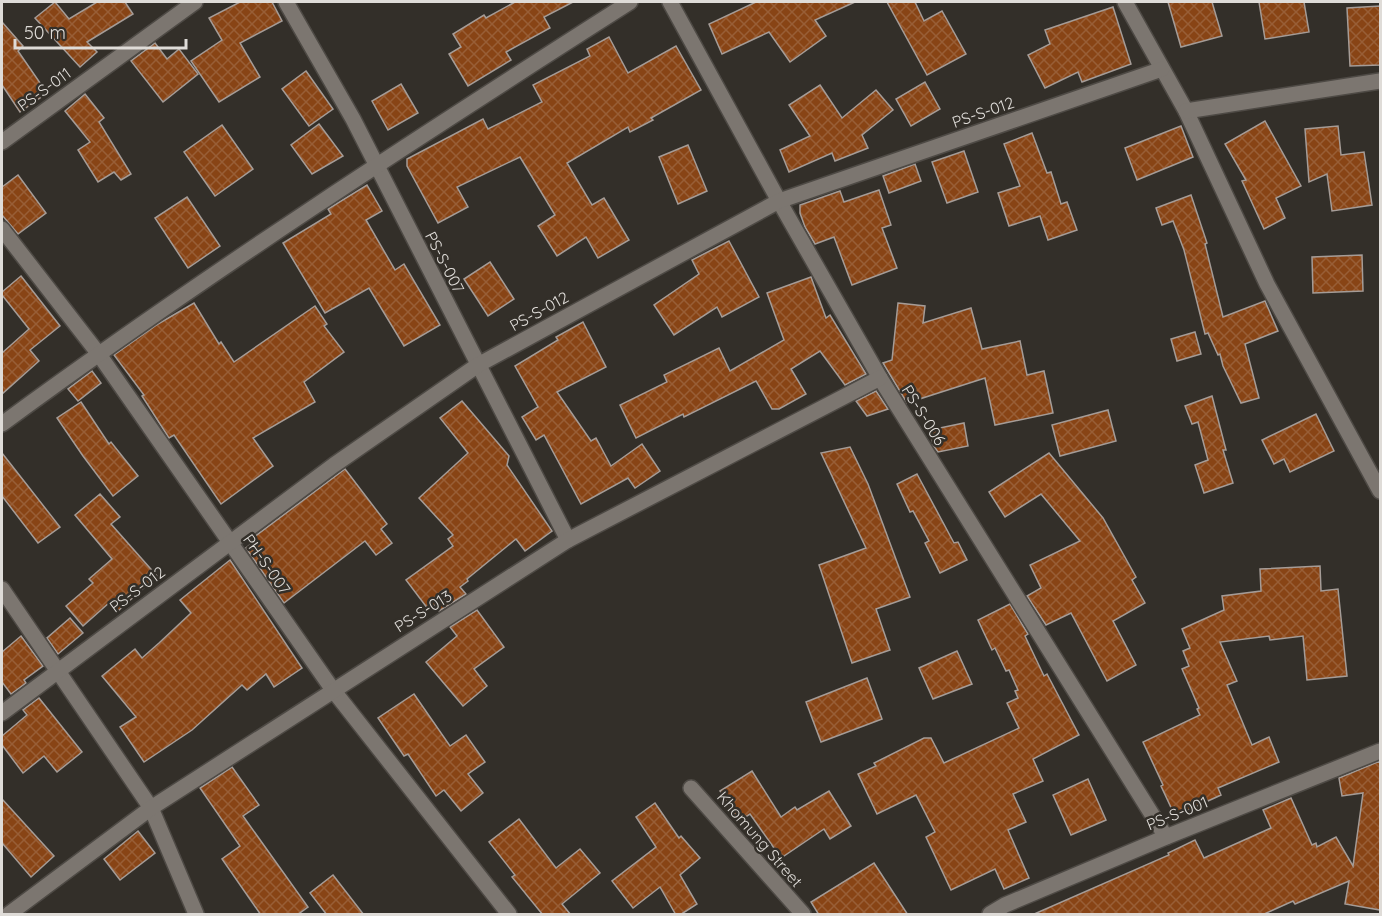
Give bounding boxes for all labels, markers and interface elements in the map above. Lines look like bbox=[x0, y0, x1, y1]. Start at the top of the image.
scale bar bbox=[15, 12, 186, 50]
text: 50 m bbox=[24, 21, 66, 44]
street label: PS-S-011 bbox=[13, 63, 75, 115]
street label: PS-S-012 bbox=[949, 92, 1017, 132]
street label: PS-S-007 bbox=[421, 228, 469, 296]
street label: PS-S-012 bbox=[506, 287, 572, 335]
street label: PS-S-006 bbox=[898, 381, 951, 449]
street label: PH-S-007 bbox=[239, 530, 295, 598]
street label: PS-S-012 bbox=[105, 562, 169, 616]
street label: PS-S-013 bbox=[391, 586, 455, 636]
street label: Khomung Street bbox=[713, 787, 807, 891]
street label: PS-S-001 bbox=[1143, 792, 1211, 834]

